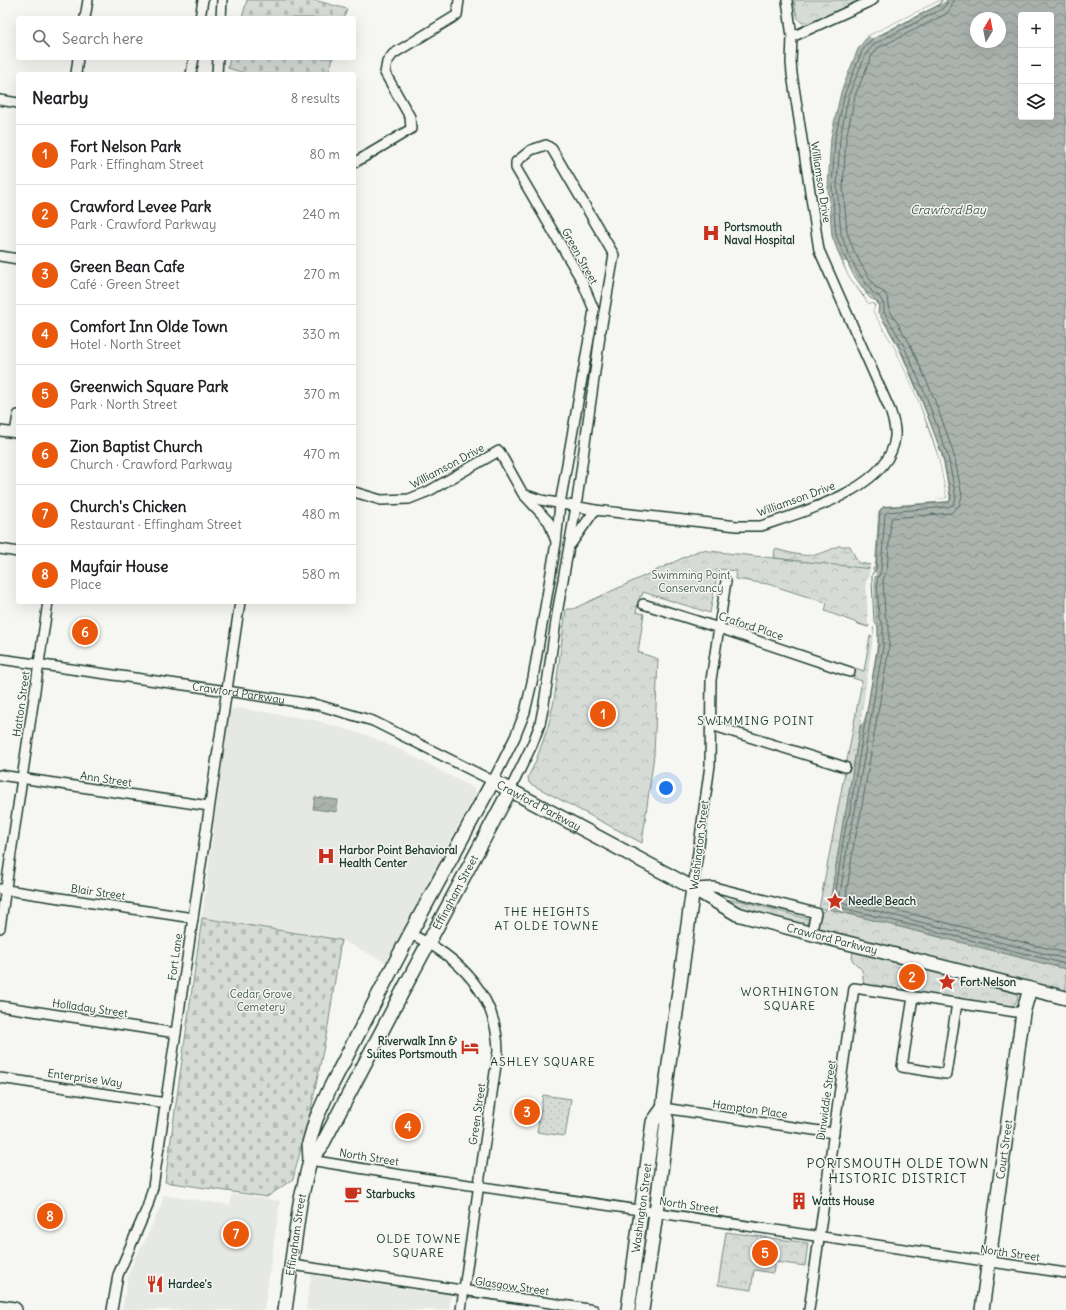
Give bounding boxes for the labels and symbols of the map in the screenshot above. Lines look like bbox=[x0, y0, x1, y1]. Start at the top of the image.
north arrow bbox=[970, 12, 1006, 48]
street label: Williamson Drive bbox=[808, 140, 834, 224]
water label: Crawford Bay bbox=[910, 202, 987, 217]
place label: Portsmouth Naval Hospital bbox=[724, 220, 795, 248]
hospital icon: Portsmouth Naval Hospital bbox=[701, 223, 721, 243]
street label: Green Street bbox=[559, 225, 601, 287]
street label: Williamson Drive bbox=[408, 441, 487, 491]
street label: Williamson Drive bbox=[755, 478, 837, 520]
park label: Swimming Point Conservancy bbox=[652, 568, 731, 595]
street label: Craford Place bbox=[717, 609, 785, 643]
pin: 6 bbox=[72, 617, 98, 647]
street label: Hatton Street bbox=[9, 670, 33, 738]
street label: Crawford Parkway bbox=[191, 679, 286, 707]
pin: 1 bbox=[590, 699, 616, 729]
district label: SWIMMING POINT bbox=[697, 713, 815, 728]
street label: Ann Street bbox=[79, 768, 133, 790]
street label: Crawford Parkway bbox=[494, 777, 584, 834]
your location bbox=[656, 778, 676, 798]
street label: Washington Street bbox=[687, 799, 711, 891]
place label: Harbor Point Behavioral Health Center bbox=[339, 843, 458, 870]
hospital icon: Harbor Point Behavioral Health Center bbox=[316, 846, 336, 866]
street label: Effingham Street bbox=[430, 852, 481, 932]
street label: Blair Street bbox=[70, 881, 126, 903]
place icon: Needle Beach bbox=[825, 891, 845, 911]
place label: Needle Beach bbox=[848, 894, 917, 908]
district label: THE HEIGHTS AT OLDE TOWNE bbox=[495, 904, 599, 933]
street label: Crawford Parkway bbox=[785, 920, 879, 957]
street label: Fort Lane bbox=[165, 933, 185, 981]
pin: 2 bbox=[899, 962, 925, 992]
place icon: Fort Nelson bbox=[937, 972, 957, 992]
place label: Fort Nelson bbox=[960, 975, 1017, 989]
district label: WORTHINGTON SQUARE bbox=[740, 984, 840, 1013]
park label: Cedar Grove Cemetery bbox=[230, 987, 292, 1014]
street label: Holladay Street bbox=[51, 996, 129, 1020]
place label: Riverwalk Inn & Suites Portsmouth bbox=[367, 1034, 458, 1061]
hotel icon: Riverwalk Inn & Suites Portsmouth bbox=[460, 1037, 480, 1057]
district label: ASHLEY SQUARE bbox=[490, 1054, 596, 1069]
street label: Dinwiddie Street bbox=[813, 1059, 839, 1141]
street label: Enterprise Way bbox=[47, 1066, 123, 1090]
street label: Green Street bbox=[466, 1082, 488, 1146]
pin: 3 bbox=[514, 1097, 540, 1127]
street label: Hampton Place bbox=[712, 1097, 788, 1121]
pin: 4 bbox=[395, 1111, 421, 1141]
street label: Court Street bbox=[993, 1119, 1015, 1180]
street label: North Street bbox=[338, 1145, 400, 1169]
district label: PORTSMOUTH OLDE TOWN HISTORIC DISTRICT bbox=[807, 1155, 989, 1187]
street label: Washington Street bbox=[629, 1162, 655, 1254]
cafe icon: Starbucks bbox=[343, 1184, 363, 1204]
place label: Starbucks bbox=[366, 1187, 415, 1201]
building icon: Watts House bbox=[789, 1191, 809, 1211]
street label: Effingham Street bbox=[283, 1192, 309, 1277]
street label: North Street bbox=[658, 1194, 720, 1216]
place label: Watts House bbox=[812, 1194, 874, 1208]
pin: 8 bbox=[37, 1201, 63, 1231]
pin: 7 bbox=[223, 1219, 249, 1249]
district label: OLDE TOWNE SQUARE bbox=[376, 1231, 462, 1260]
pin: 5 bbox=[752, 1238, 778, 1268]
street label: North Street bbox=[979, 1242, 1041, 1264]
restaurant icon: Hardee's bbox=[145, 1274, 165, 1294]
street label: Glasgow Street bbox=[474, 1274, 550, 1298]
place label: Hardee's bbox=[168, 1277, 212, 1291]

